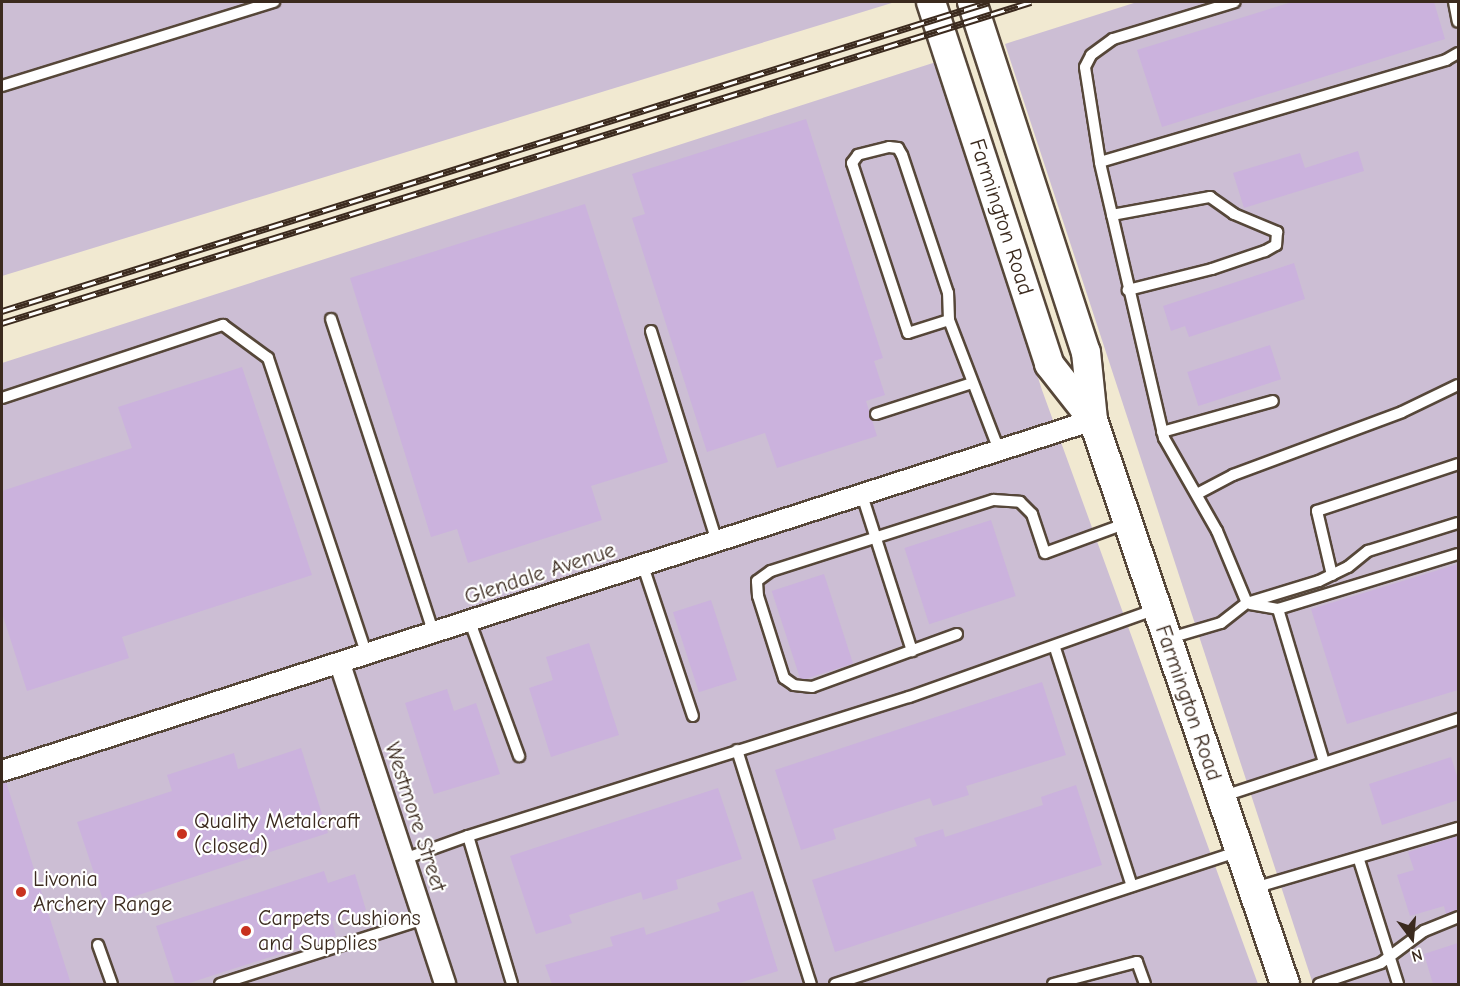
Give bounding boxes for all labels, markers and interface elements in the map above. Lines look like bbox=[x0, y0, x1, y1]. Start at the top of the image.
street label: Farmington Road bbox=[963, 135, 1039, 299]
street label: Glendale Avenue bbox=[461, 537, 619, 611]
street label: Farmington Road bbox=[1149, 622, 1227, 784]
street label: Westmore Street bbox=[378, 739, 452, 895]
place label: Quality Metalcraft (closed) bbox=[194, 808, 359, 860]
marker: Quality Metalcraft (closed) bbox=[175, 827, 189, 841]
place label: Livonia Archery Range bbox=[33, 866, 172, 918]
marker: Livonia Archery Range bbox=[14, 885, 28, 899]
place label: Carpets Cushions and Supplies bbox=[258, 905, 421, 956]
north arrow bbox=[1382, 908, 1442, 968]
marker: Carpets Cushions and Supplies bbox=[239, 924, 253, 938]
text: N bbox=[1409, 945, 1424, 965]

